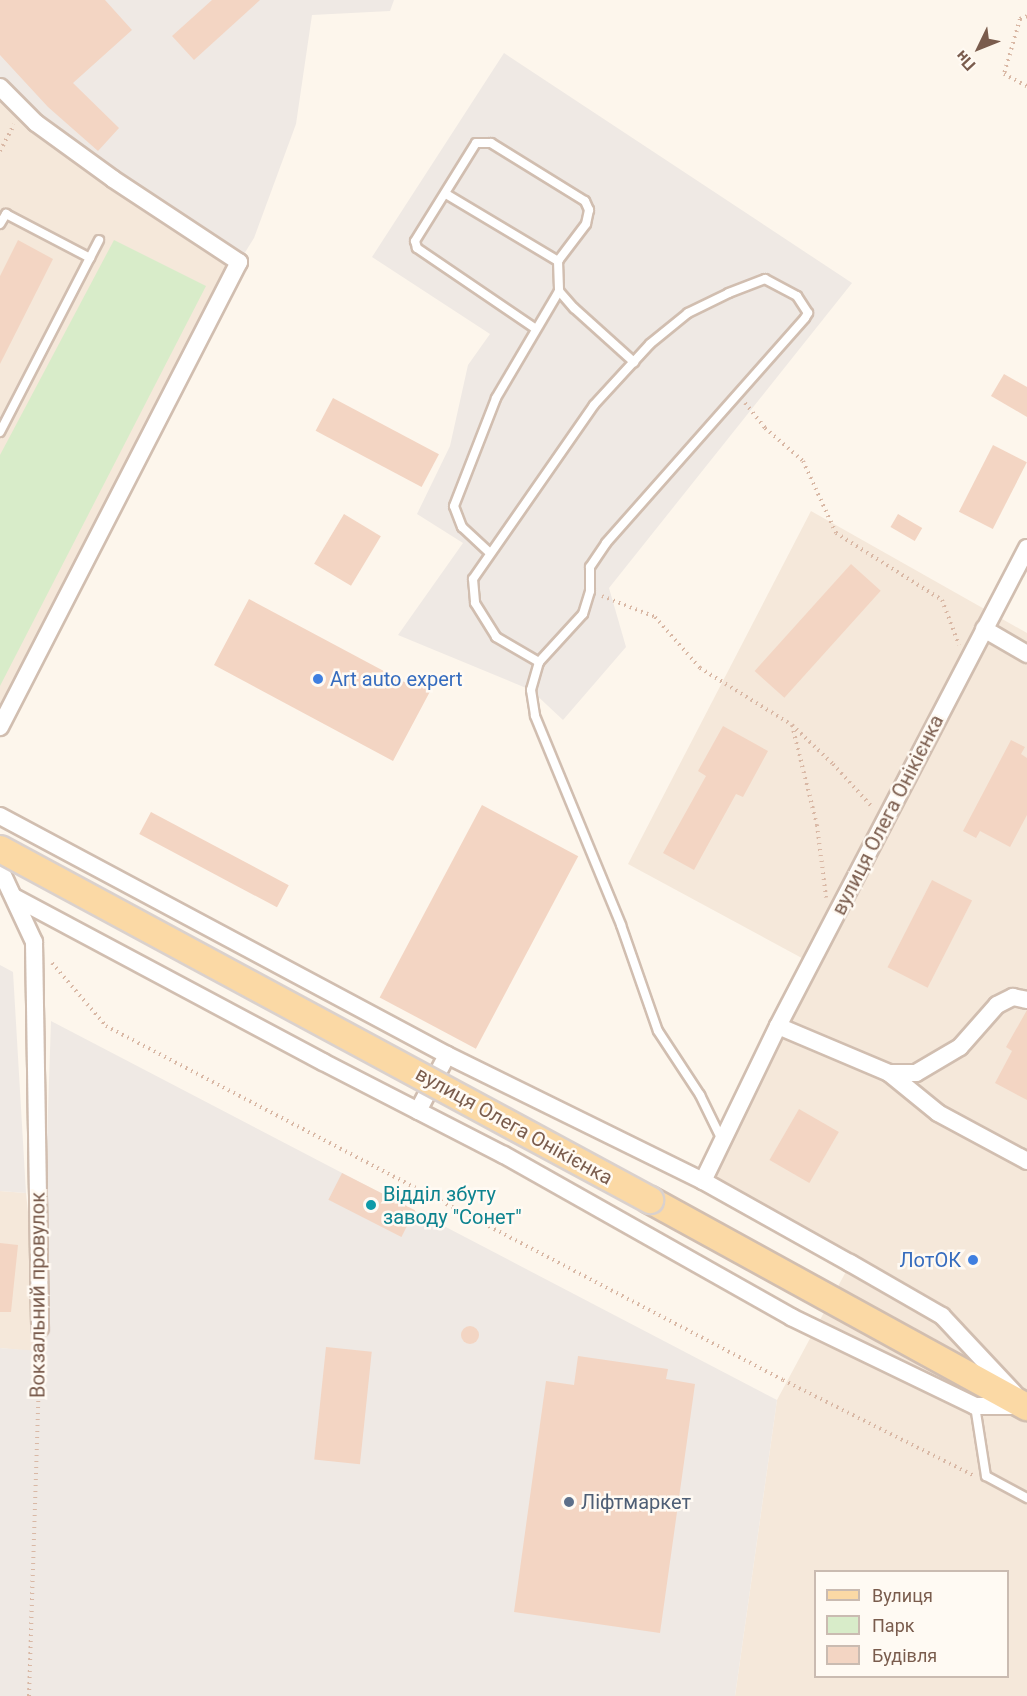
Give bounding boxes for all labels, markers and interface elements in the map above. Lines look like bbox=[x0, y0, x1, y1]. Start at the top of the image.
north arrow bbox=[949, 18, 1009, 78]
text: Пн bbox=[952, 47, 979, 75]
place label: Art auto expert bbox=[330, 667, 463, 691]
marker: Art auto expert bbox=[311, 672, 325, 686]
street label: вулиця Олега Онікієнка bbox=[827, 711, 949, 919]
street label: вулиця Олега Онікієнка bbox=[411, 1062, 617, 1190]
place label: Відділ збуту заводу "Сонет" bbox=[383, 1182, 522, 1229]
street label: Вокзальний провулок bbox=[26, 1192, 50, 1398]
marker: Відділ збуту заводу "Сонет" bbox=[364, 1198, 378, 1212]
place label: ЛотОК bbox=[899, 1248, 961, 1272]
marker: ЛотОК bbox=[966, 1253, 980, 1267]
place label: Ліфтмаркет bbox=[581, 1490, 691, 1514]
marker: Ліфтмаркет bbox=[562, 1495, 576, 1509]
legend bbox=[814, 1570, 1009, 1678]
text: Вулиця bbox=[872, 1585, 933, 1606]
text: Парк bbox=[872, 1615, 914, 1636]
text: Будівля bbox=[872, 1645, 937, 1666]

